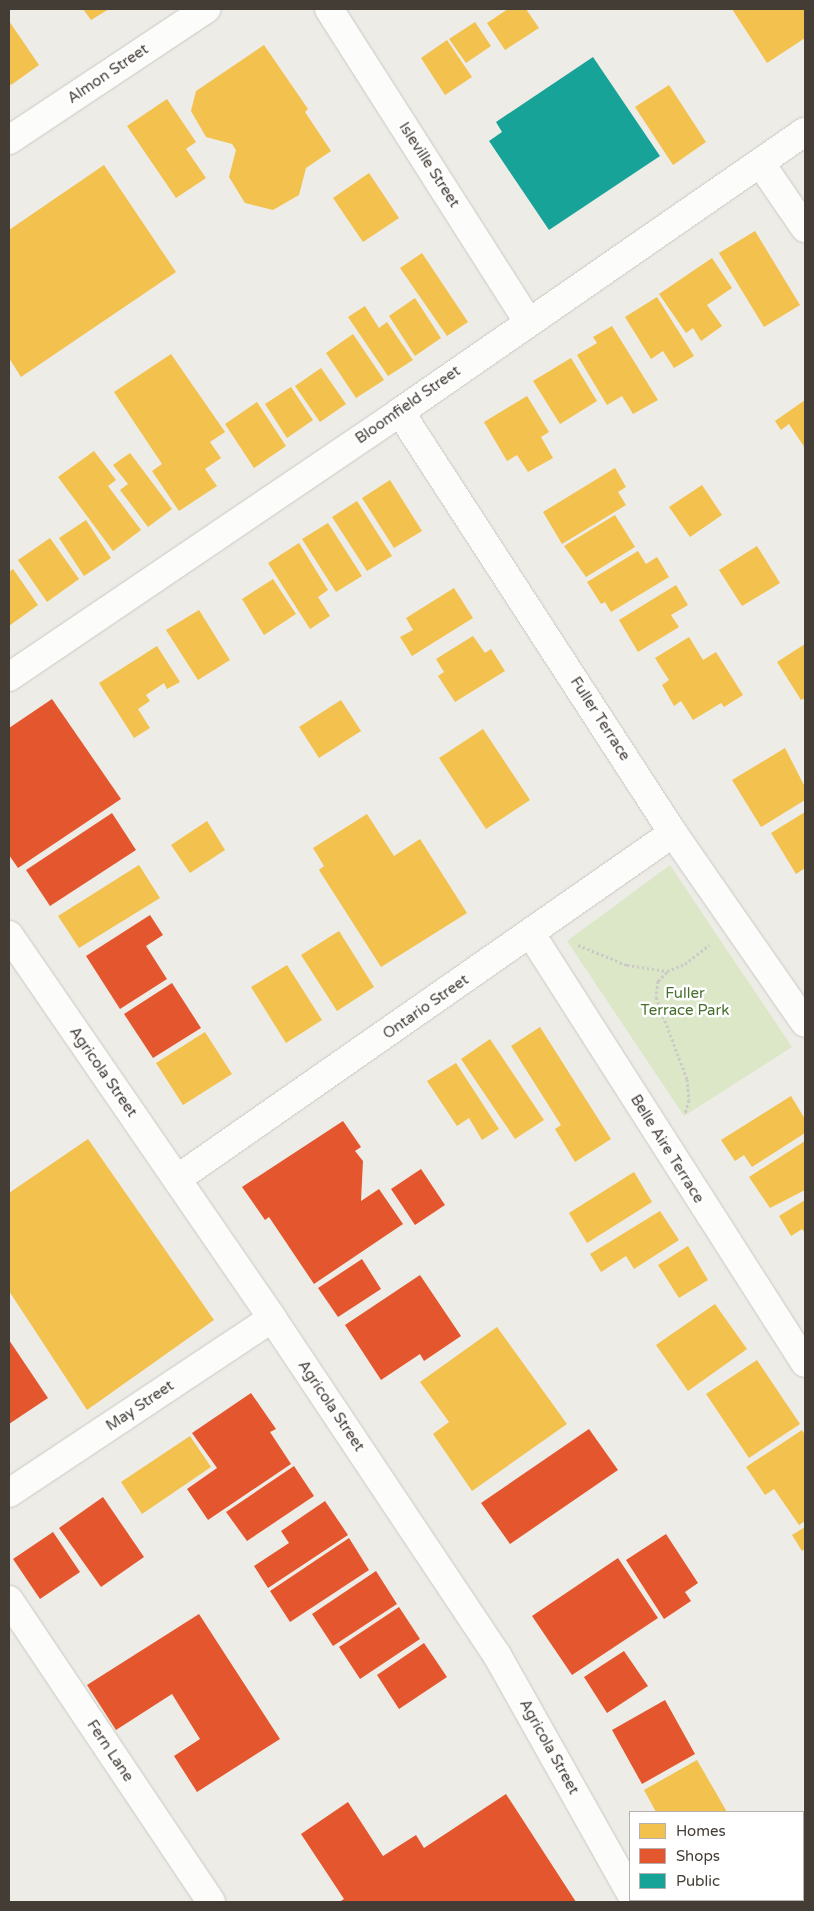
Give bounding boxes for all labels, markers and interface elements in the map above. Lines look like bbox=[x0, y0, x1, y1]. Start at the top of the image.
street label: Almon Street bbox=[64, 40, 152, 108]
street label: Isleville Street bbox=[395, 119, 463, 211]
street label: Bloomfield Street bbox=[352, 362, 464, 448]
street label: Fuller Terrace bbox=[566, 674, 634, 764]
street label: Ontario Street bbox=[380, 971, 472, 1043]
park label: Fuller Terrace Park bbox=[641, 984, 729, 1019]
street label: Agricola Street bbox=[65, 1023, 141, 1121]
street label: Belle Aire Terrace bbox=[626, 1091, 708, 1207]
street label: Agricola Street bbox=[294, 1357, 368, 1455]
street label: May Street bbox=[103, 1377, 177, 1435]
street label: Agricola Street bbox=[515, 1696, 583, 1798]
street label: Fern Lane bbox=[83, 1717, 137, 1785]
legend bbox=[629, 1811, 804, 1901]
text: Homes bbox=[676, 1822, 726, 1840]
text: Shops bbox=[676, 1847, 720, 1865]
text: Public bbox=[676, 1872, 720, 1890]

